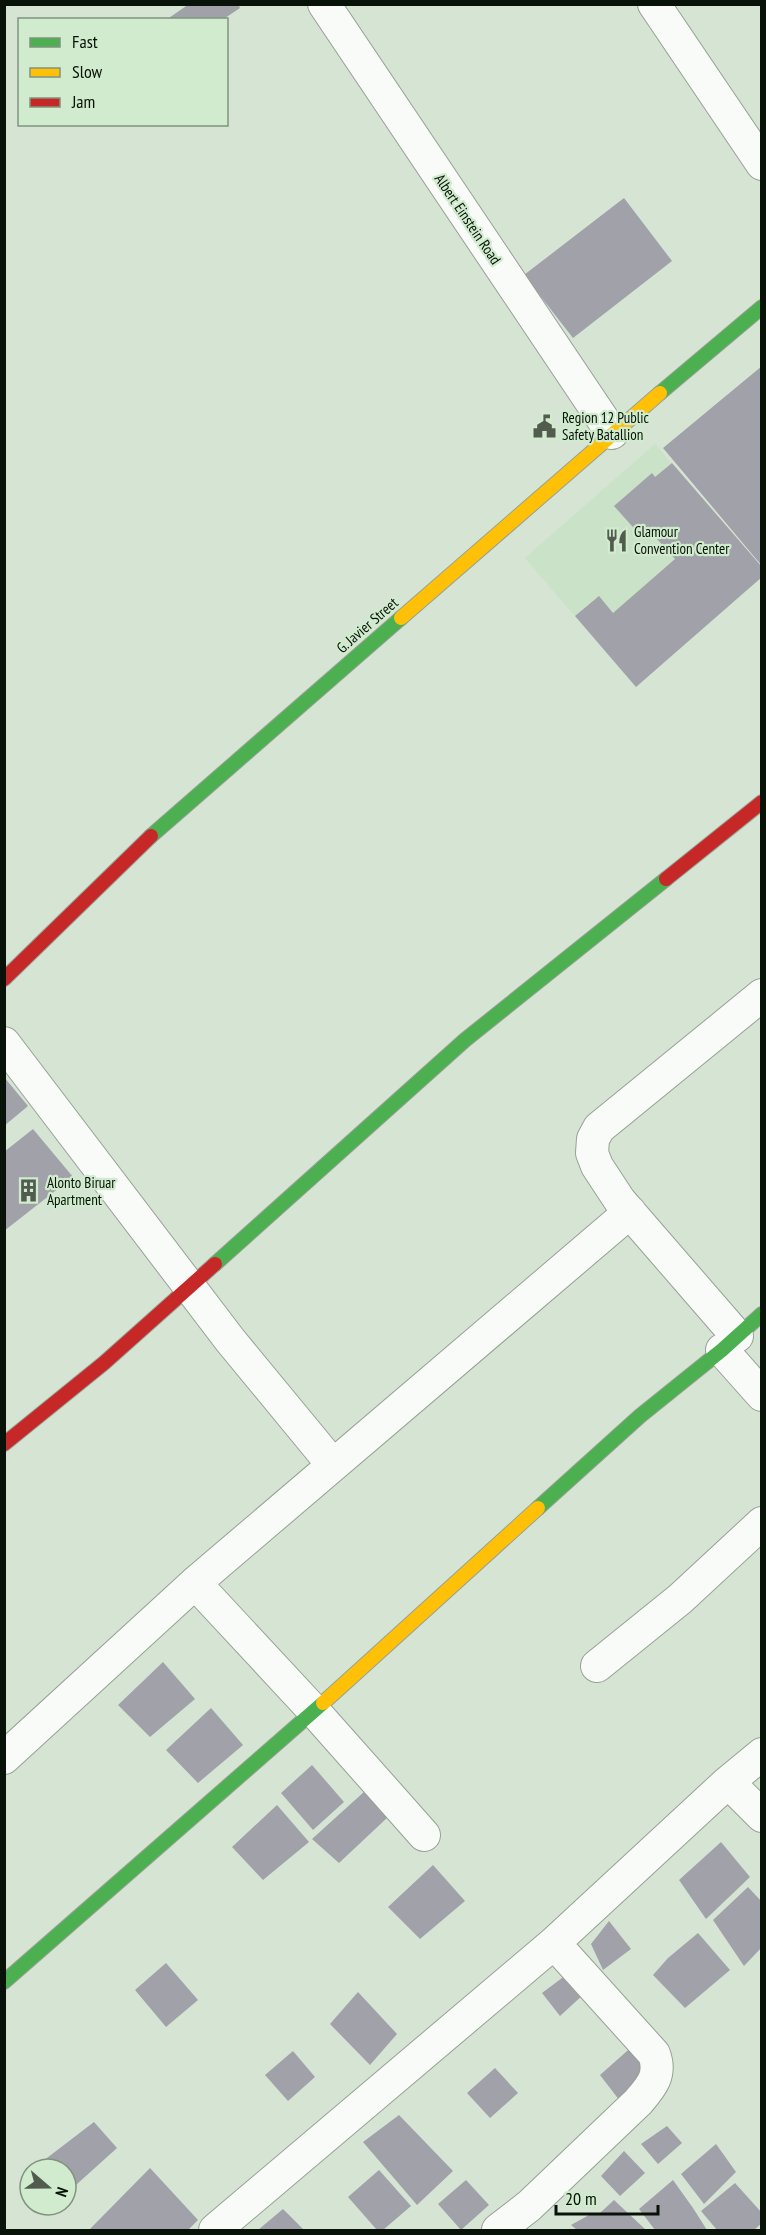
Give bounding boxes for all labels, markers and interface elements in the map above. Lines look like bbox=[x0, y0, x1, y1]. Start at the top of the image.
legend bbox=[18, 18, 228, 126]
text: Fast bbox=[72, 30, 98, 53]
text: Slow bbox=[72, 60, 103, 83]
text: Jam bbox=[71, 90, 95, 113]
street label: Albert Einstein Road bbox=[431, 170, 505, 268]
place label: Region 12 Public Safety Batallion bbox=[562, 408, 649, 444]
public building icon: Region 12 Public Safety Batallion bbox=[531, 413, 557, 439]
place label: Glamour Convention Center bbox=[634, 522, 730, 558]
restaurant icon: Glamour Convention Center bbox=[603, 527, 629, 553]
street label: G. Javier Street bbox=[332, 593, 402, 657]
place label: Alonto Biruar Apartment bbox=[47, 1173, 116, 1209]
building icon: Alonto Biruar Apartment bbox=[16, 1178, 42, 1204]
north arrow bbox=[18, 2157, 78, 2217]
scale bar bbox=[556, 2178, 658, 2216]
text: N bbox=[51, 2185, 73, 2200]
text: 20 m bbox=[565, 2187, 597, 2210]

